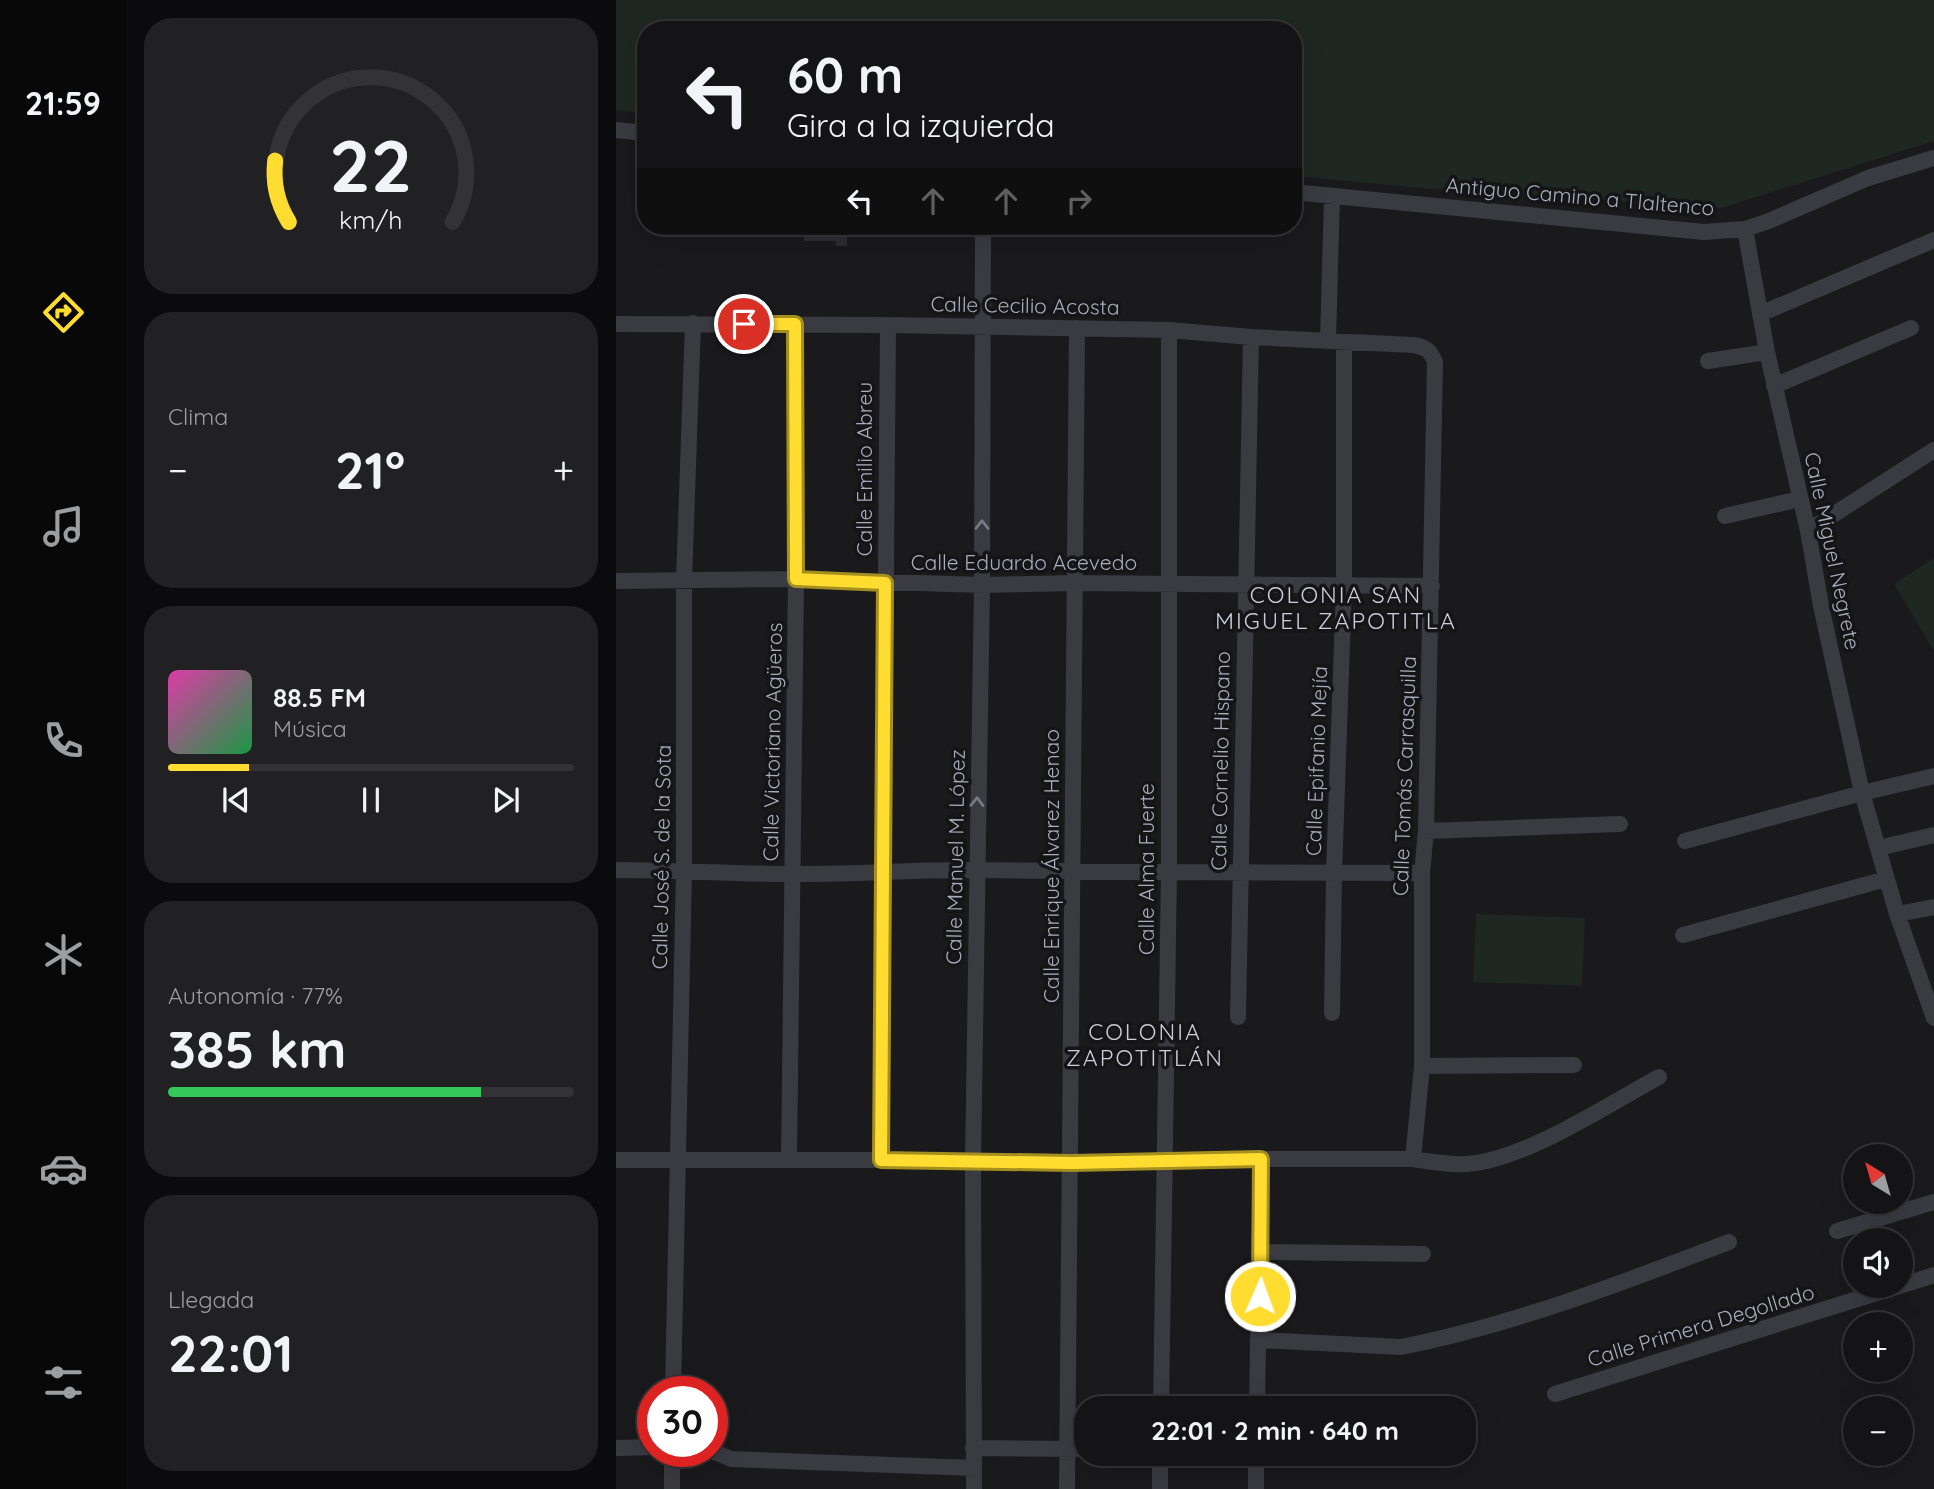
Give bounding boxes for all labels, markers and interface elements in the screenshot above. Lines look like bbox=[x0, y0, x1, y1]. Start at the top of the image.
text: 60 m bbox=[787, 44, 903, 105]
icon: left bbox=[672, 49, 763, 140]
text: 21:59 bbox=[25, 83, 101, 123]
text: Gira a la izquierda bbox=[787, 105, 1055, 145]
text: 22 bbox=[330, 119, 412, 210]
street label: Antiguo Camino a Tlaltenco bbox=[1445, 171, 1715, 221]
icon: left bbox=[841, 182, 879, 220]
icon: ahead bbox=[914, 182, 952, 220]
icon: ahead bbox=[987, 182, 1025, 220]
icon: right bbox=[1060, 182, 1098, 220]
text: km/h bbox=[339, 204, 403, 235]
icon: directions bbox=[39, 288, 88, 337]
street label: Calle Cecilio Acosta bbox=[930, 290, 1120, 320]
pin bbox=[714, 294, 774, 354]
icon: arrive bbox=[725, 305, 763, 343]
street label: Calle Emilio Abreu bbox=[851, 382, 877, 556]
text: Clima bbox=[168, 402, 228, 431]
text: 21° bbox=[335, 437, 405, 502]
text: − bbox=[168, 446, 188, 494]
text: + bbox=[553, 446, 574, 494]
street label: Calle Miguel Negrete bbox=[1799, 450, 1867, 652]
icon: music bbox=[39, 502, 88, 551]
one-way arrow bbox=[974, 520, 990, 530]
street label: Calle Eduardo Acevedo bbox=[911, 549, 1137, 575]
district label: COLONIA SAN MIGUEL ZAPOTITLA bbox=[1215, 580, 1457, 635]
street label: Calle Victoriano Agüeros bbox=[757, 622, 787, 862]
street label: Calle Cornelio Hispano bbox=[1205, 651, 1235, 871]
street label: Calle Tomás Carrasquilla bbox=[1387, 655, 1421, 896]
street label: Calle Epifanio Mejía bbox=[1300, 666, 1332, 856]
text: 88.5 FM bbox=[273, 681, 366, 714]
text: Música bbox=[273, 714, 347, 743]
icon: phone bbox=[39, 716, 88, 765]
street label: Calle Enrique Álvarez Henao bbox=[1038, 729, 1064, 1003]
street label: Calle José S. de la Sota bbox=[646, 744, 676, 970]
street label: Calle Manuel M. López bbox=[940, 749, 970, 965]
icon: previous bbox=[217, 781, 255, 819]
icon: pause bbox=[352, 781, 390, 819]
icon: next bbox=[487, 781, 525, 819]
street label: Calle Alma Fuerte bbox=[1133, 783, 1159, 955]
one-way arrow bbox=[970, 796, 985, 807]
icon: climate bbox=[39, 930, 88, 979]
text: Autonomía · 77% bbox=[168, 981, 343, 1010]
text: 385 km bbox=[168, 1016, 346, 1081]
district label: COLONIA ZAPOTITLÁN bbox=[1066, 1017, 1224, 1072]
icon: car bbox=[39, 1144, 88, 1193]
north arrow bbox=[1843, 1144, 1913, 1214]
map controls bbox=[1843, 1144, 1913, 1466]
button: sound bbox=[1843, 1228, 1913, 1298]
position arrow bbox=[1223, 1259, 1297, 1333]
street label: Calle Primera Degollado bbox=[1584, 1278, 1817, 1372]
text: Llegada bbox=[168, 1285, 254, 1314]
button: + bbox=[1843, 1312, 1913, 1382]
text: 22:01 bbox=[168, 1320, 294, 1385]
icon: filters bbox=[39, 1358, 88, 1407]
speed limit sign: 30 bbox=[637, 1376, 728, 1467]
button: − bbox=[1843, 1396, 1913, 1466]
text: 22:01 · 2 min · 640 m bbox=[1151, 1414, 1399, 1447]

